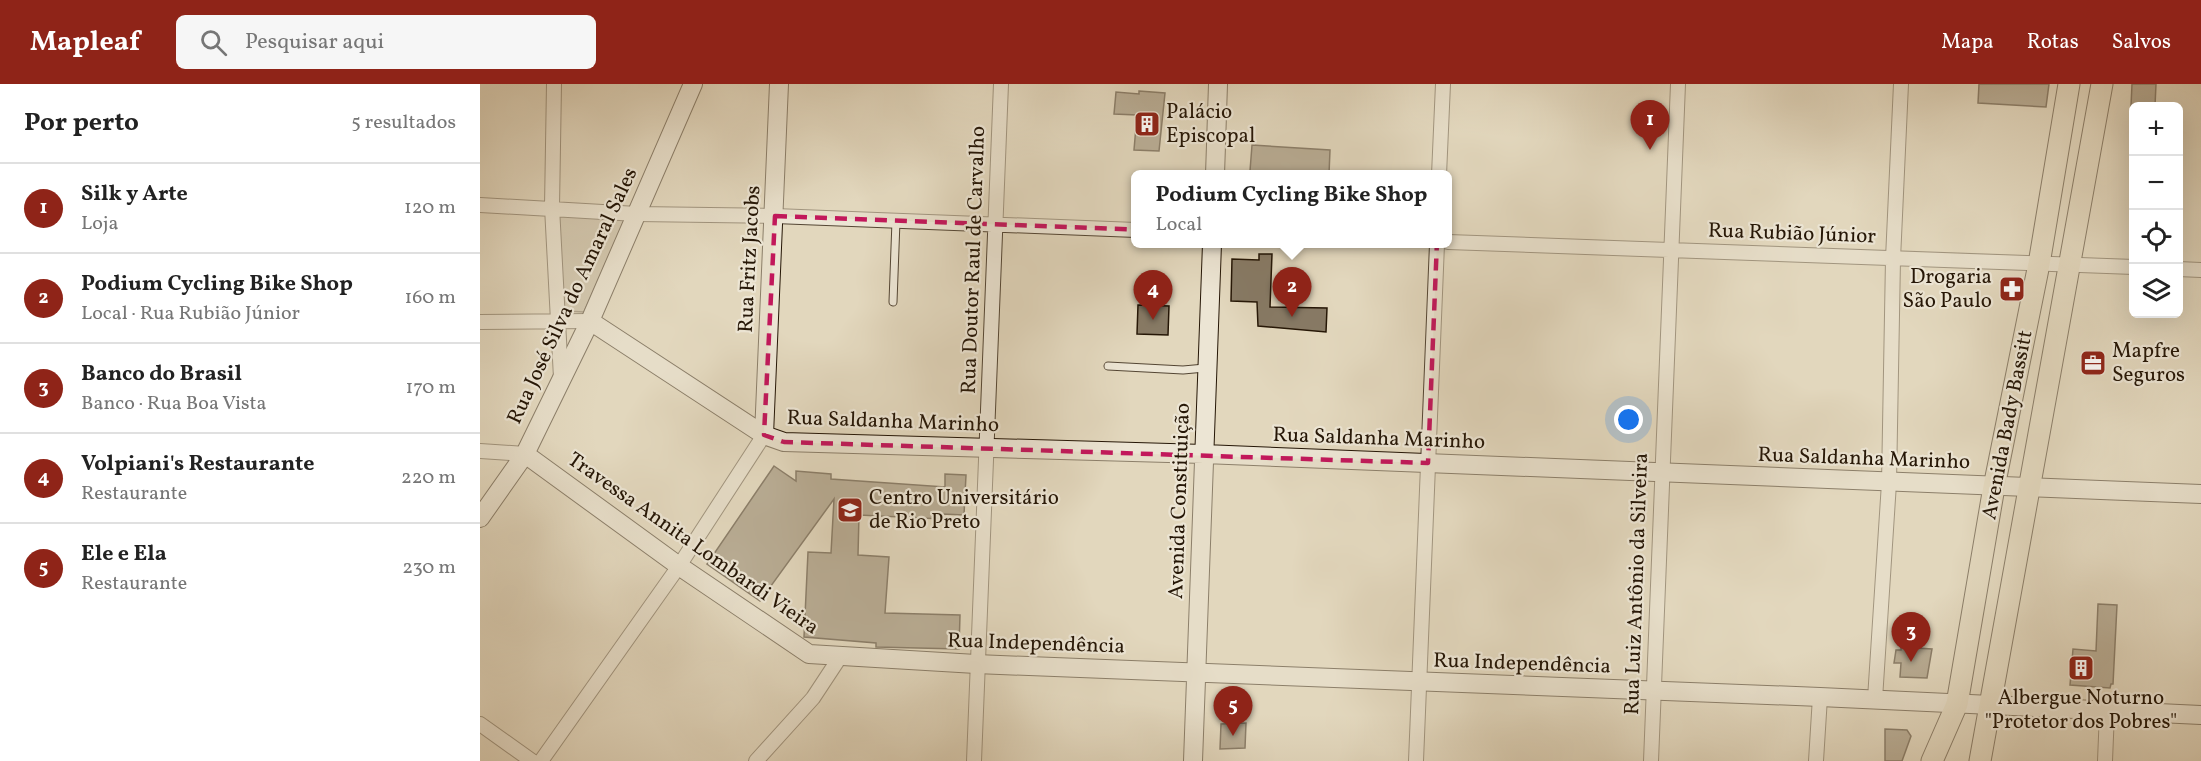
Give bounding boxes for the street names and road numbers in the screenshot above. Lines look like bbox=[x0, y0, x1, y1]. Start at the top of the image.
street label: Rua Doutor Raul de Carvalho bbox=[955, 125, 993, 395]
street label: Rua José Silva do Amaral Sales bbox=[501, 163, 645, 429]
street label: Rua Fritz Jacobs bbox=[732, 185, 768, 333]
street label: Rua Rubião Júnior bbox=[1707, 217, 1877, 251]
street label: Avenida Bady Bassitt bbox=[1975, 328, 2041, 522]
street label: Avenida Constituição bbox=[1162, 402, 1198, 600]
street label: Rua Saldanha Marinho bbox=[786, 404, 1000, 440]
street label: Rua Saldanha Marinho bbox=[1272, 421, 1486, 457]
street label: Rua Saldanha Marinho bbox=[1757, 441, 1971, 477]
street label: Travessa Annita Lombardi Vieira bbox=[561, 446, 825, 642]
street label: Rua Luiz Antônio da Silveira bbox=[1618, 452, 1656, 716]
street label: Rua Independência bbox=[947, 626, 1125, 662]
street label: Rua Independência bbox=[1433, 646, 1611, 682]

